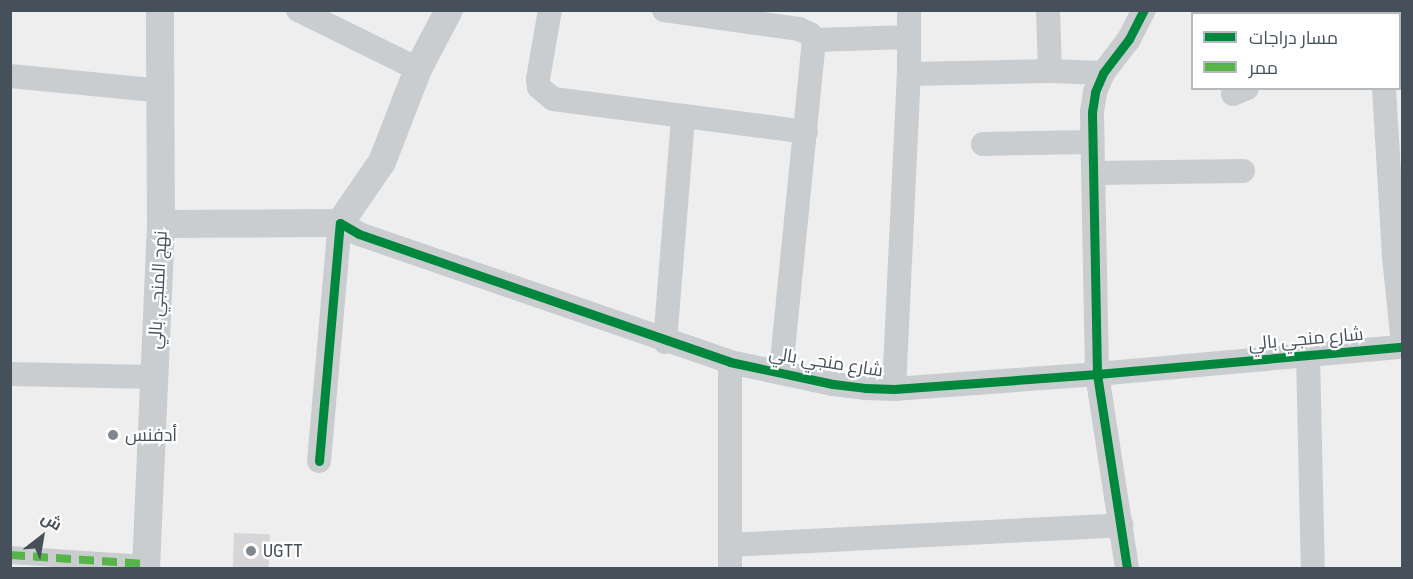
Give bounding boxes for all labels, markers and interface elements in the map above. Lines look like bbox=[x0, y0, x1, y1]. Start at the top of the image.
legend bbox=[1191, 12, 1401, 90]
text: مسار دراجات bbox=[1249, 27, 1338, 48]
text: ممر bbox=[1249, 57, 1278, 78]
street label: نهج المنجي بالي bbox=[144, 230, 172, 350]
street label: شارع منجي بالي bbox=[1248, 323, 1364, 355]
street label: شارع منجي بالي bbox=[767, 342, 885, 382]
place label: أدفنس bbox=[125, 424, 177, 446]
marker: أدفنس bbox=[106, 428, 120, 442]
north arrow bbox=[12, 507, 72, 567]
text: ش bbox=[38, 508, 65, 535]
place label: UGTT bbox=[263, 540, 303, 562]
marker: UGTT bbox=[244, 544, 258, 558]

